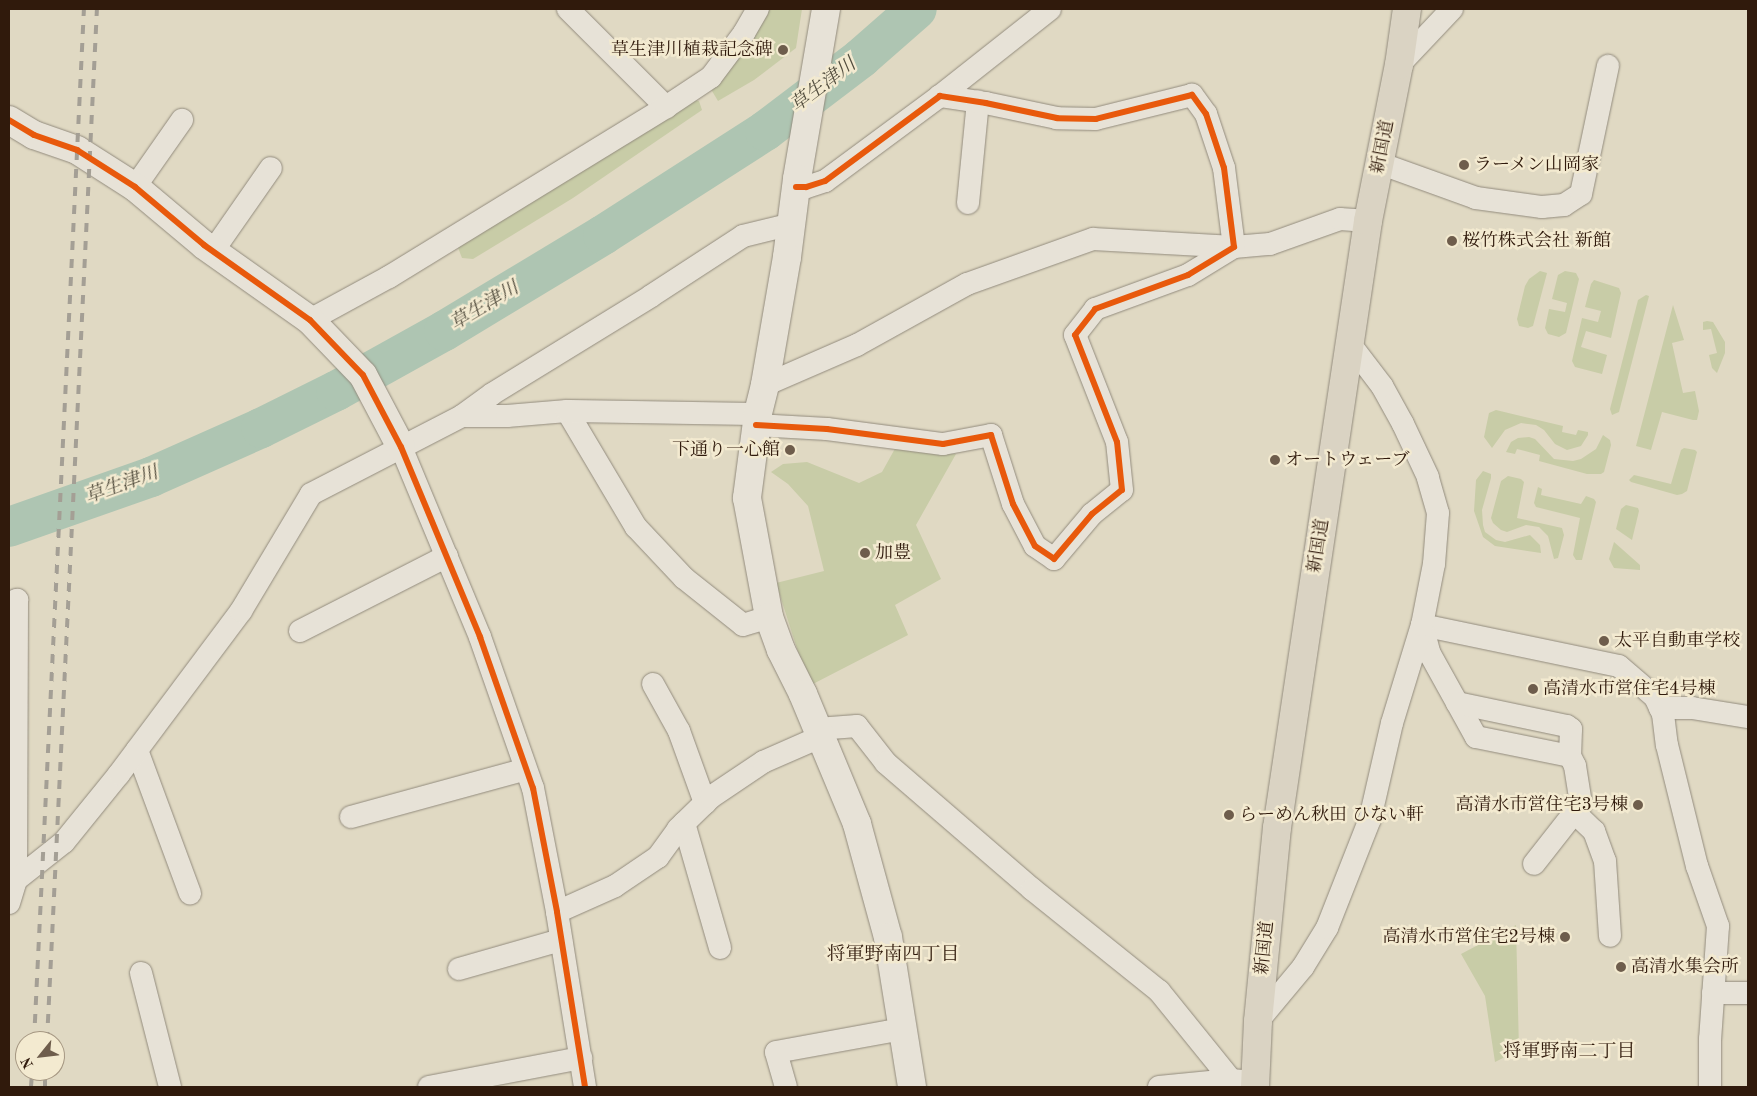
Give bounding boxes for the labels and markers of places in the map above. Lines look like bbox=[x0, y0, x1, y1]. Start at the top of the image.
place label: 草生津川植栽記念碑 bbox=[611, 39, 773, 61]
marker: 草生津川植栽記念碑 bbox=[777, 44, 789, 56]
place label: ラーメン山岡家 bbox=[1474, 154, 1600, 176]
marker: ラーメン山岡家 bbox=[1458, 159, 1470, 171]
place label: 桜竹株式会社 新館 bbox=[1462, 230, 1611, 252]
marker: 桜竹株式会社 新館 bbox=[1446, 235, 1458, 247]
place label: 下通り一心館 bbox=[672, 439, 780, 461]
marker: 下通り一心館 bbox=[784, 444, 796, 456]
place label: オートウェーブ bbox=[1285, 449, 1411, 471]
marker: オートウェーブ bbox=[1269, 454, 1281, 466]
place label: 加豊 bbox=[875, 542, 911, 564]
marker: 加豊 bbox=[859, 547, 871, 559]
place label: 太平自動車学校 bbox=[1614, 630, 1740, 652]
marker: 太平自動車学校 bbox=[1598, 635, 1610, 647]
place label: 高清水市営住宅4号棟 bbox=[1543, 678, 1715, 700]
marker: 高清水市営住宅4号棟 bbox=[1527, 683, 1539, 695]
place label: 高清水市営住宅3号棟 bbox=[1456, 794, 1628, 816]
marker: 高清水市営住宅3号棟 bbox=[1632, 799, 1644, 811]
place label: らーめん秋田 ひない軒 bbox=[1239, 804, 1424, 826]
marker: らーめん秋田 ひない軒 bbox=[1223, 809, 1235, 821]
place label: 高清水市営住宅2号棟 bbox=[1383, 926, 1555, 948]
marker: 高清水市営住宅2号棟 bbox=[1559, 931, 1571, 943]
place label: 高清水集会所 bbox=[1631, 956, 1739, 978]
marker: 高清水集会所 bbox=[1615, 961, 1627, 973]

